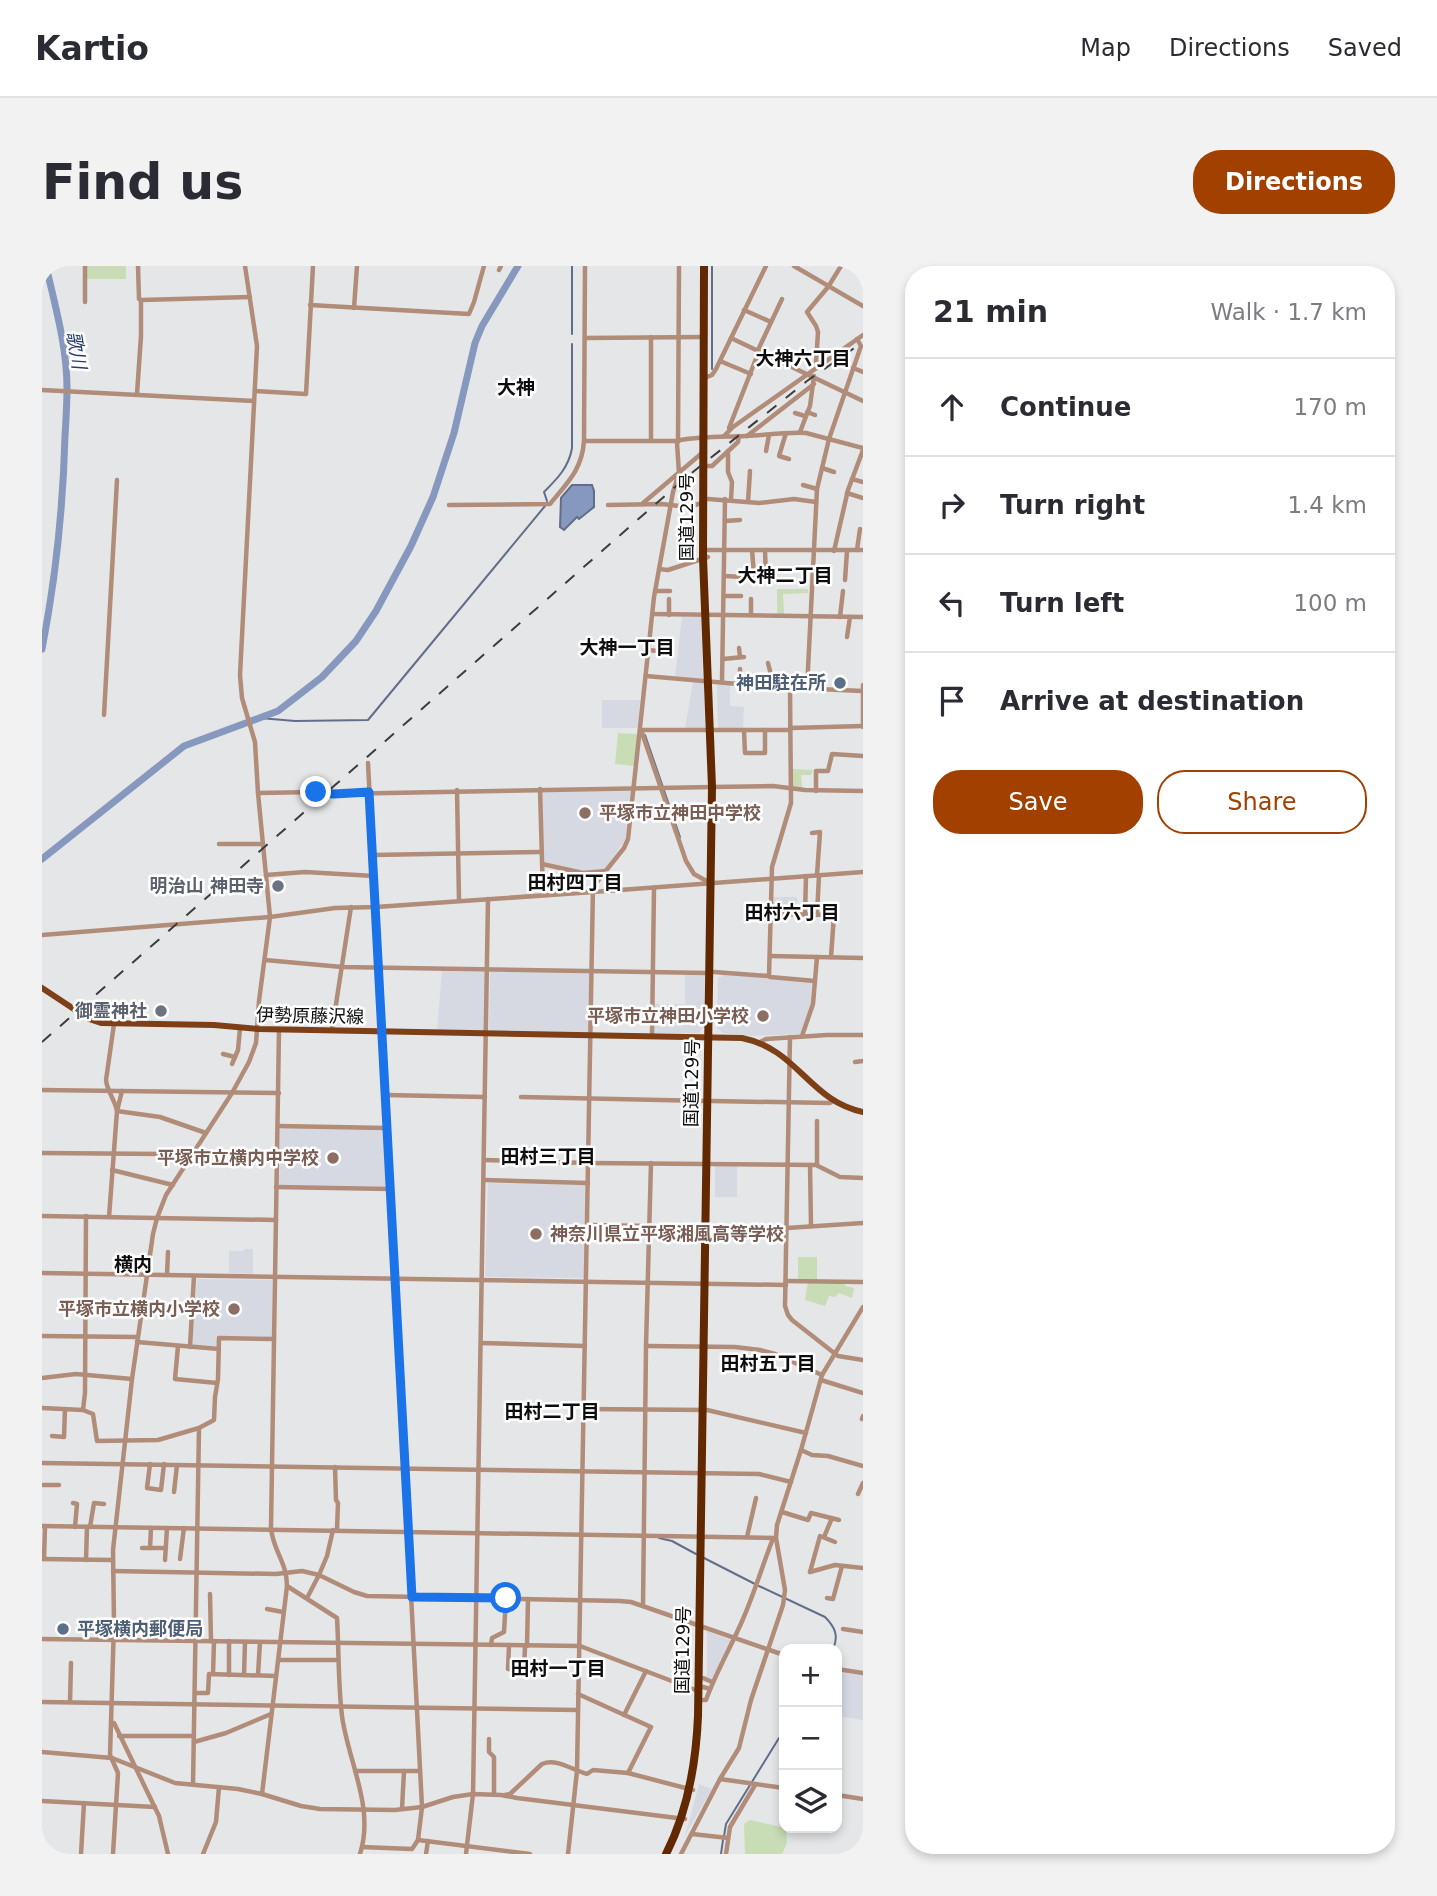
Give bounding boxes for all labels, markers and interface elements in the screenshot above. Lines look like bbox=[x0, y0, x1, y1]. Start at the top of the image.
text: Kartio bbox=[35, 29, 149, 68]
text: Map bbox=[1080, 34, 1131, 62]
text: Directions bbox=[1169, 34, 1290, 62]
text: Saved bbox=[1328, 34, 1402, 62]
button: Directions bbox=[1193, 150, 1395, 214]
text: Find us bbox=[42, 154, 243, 211]
text: 21 min bbox=[933, 294, 1048, 329]
text: Walk · 1.7 km bbox=[1210, 299, 1367, 325]
water label: 歌川 bbox=[63, 329, 91, 373]
district label: 大神六丁目 bbox=[755, 347, 851, 369]
district label: 大神 bbox=[497, 376, 535, 398]
icon: ahead bbox=[933, 388, 971, 426]
text: Continue bbox=[1000, 392, 1131, 422]
text: 170 m bbox=[1293, 394, 1367, 420]
street label: 国道129号 bbox=[676, 473, 697, 561]
icon: right bbox=[933, 486, 971, 524]
text: Turn right bbox=[1000, 490, 1145, 520]
text: 1.4 km bbox=[1287, 492, 1367, 518]
district label: 大神二丁目 bbox=[737, 564, 833, 586]
icon: left bbox=[933, 584, 971, 622]
text: Turn left bbox=[1000, 588, 1124, 618]
text: 100 m bbox=[1293, 590, 1367, 616]
district label: 大神一丁目 bbox=[579, 636, 675, 658]
place label: 神田駐在所 bbox=[736, 672, 826, 693]
marker: 神田駐在所 bbox=[832, 675, 848, 691]
icon: arrive bbox=[933, 682, 971, 720]
text: Arrive at destination bbox=[1000, 686, 1304, 716]
button: Save bbox=[933, 770, 1143, 834]
button: Share bbox=[1157, 770, 1367, 834]
route end bbox=[300, 776, 331, 807]
place label: 平塚市立神田中学校 bbox=[599, 802, 761, 823]
marker: 平塚市立神田中学校 bbox=[577, 805, 593, 821]
district label: 田村四丁目 bbox=[527, 871, 623, 893]
place label: 明治山 神田寺 bbox=[150, 875, 264, 896]
marker: 明治山 神田寺 bbox=[270, 878, 286, 894]
district label: 田村六丁目 bbox=[744, 901, 840, 923]
place label: 御霊神社 bbox=[74, 1000, 147, 1021]
marker: 御霊神社 bbox=[153, 1003, 169, 1019]
street label: 伊勢原藤沢線 bbox=[256, 1004, 364, 1027]
place label: 平塚市立神田小学校 bbox=[587, 1005, 749, 1026]
marker: 平塚市立神田小学校 bbox=[755, 1008, 771, 1024]
street label: 国道129号 bbox=[680, 1039, 703, 1127]
district label: 田村三丁目 bbox=[500, 1145, 596, 1167]
place label: 平塚市立横内中学校 bbox=[157, 1147, 319, 1168]
marker: 平塚市立横内中学校 bbox=[325, 1150, 341, 1166]
place label: 神奈川県立平塚湘風高等学校 bbox=[550, 1223, 784, 1244]
marker: 神奈川県立平塚湘風高等学校 bbox=[528, 1226, 544, 1242]
district label: 横内 bbox=[114, 1253, 152, 1275]
place label: 平塚市立横内小学校 bbox=[58, 1298, 220, 1319]
marker: 平塚市立横内小学校 bbox=[226, 1301, 242, 1317]
district label: 田村五丁目 bbox=[720, 1352, 816, 1374]
district label: 田村二丁目 bbox=[504, 1400, 600, 1422]
route start bbox=[490, 1582, 521, 1613]
street label: 国道129号 bbox=[671, 1606, 694, 1694]
place label: 平塚横内郵便局 bbox=[77, 1618, 203, 1639]
marker: 平塚横内郵便局 bbox=[55, 1621, 71, 1637]
map controls bbox=[779, 1644, 842, 1833]
button: + bbox=[779, 1644, 842, 1707]
district label: 田村一丁目 bbox=[510, 1657, 606, 1679]
button: − bbox=[779, 1707, 842, 1770]
button: layers bbox=[779, 1770, 842, 1833]

